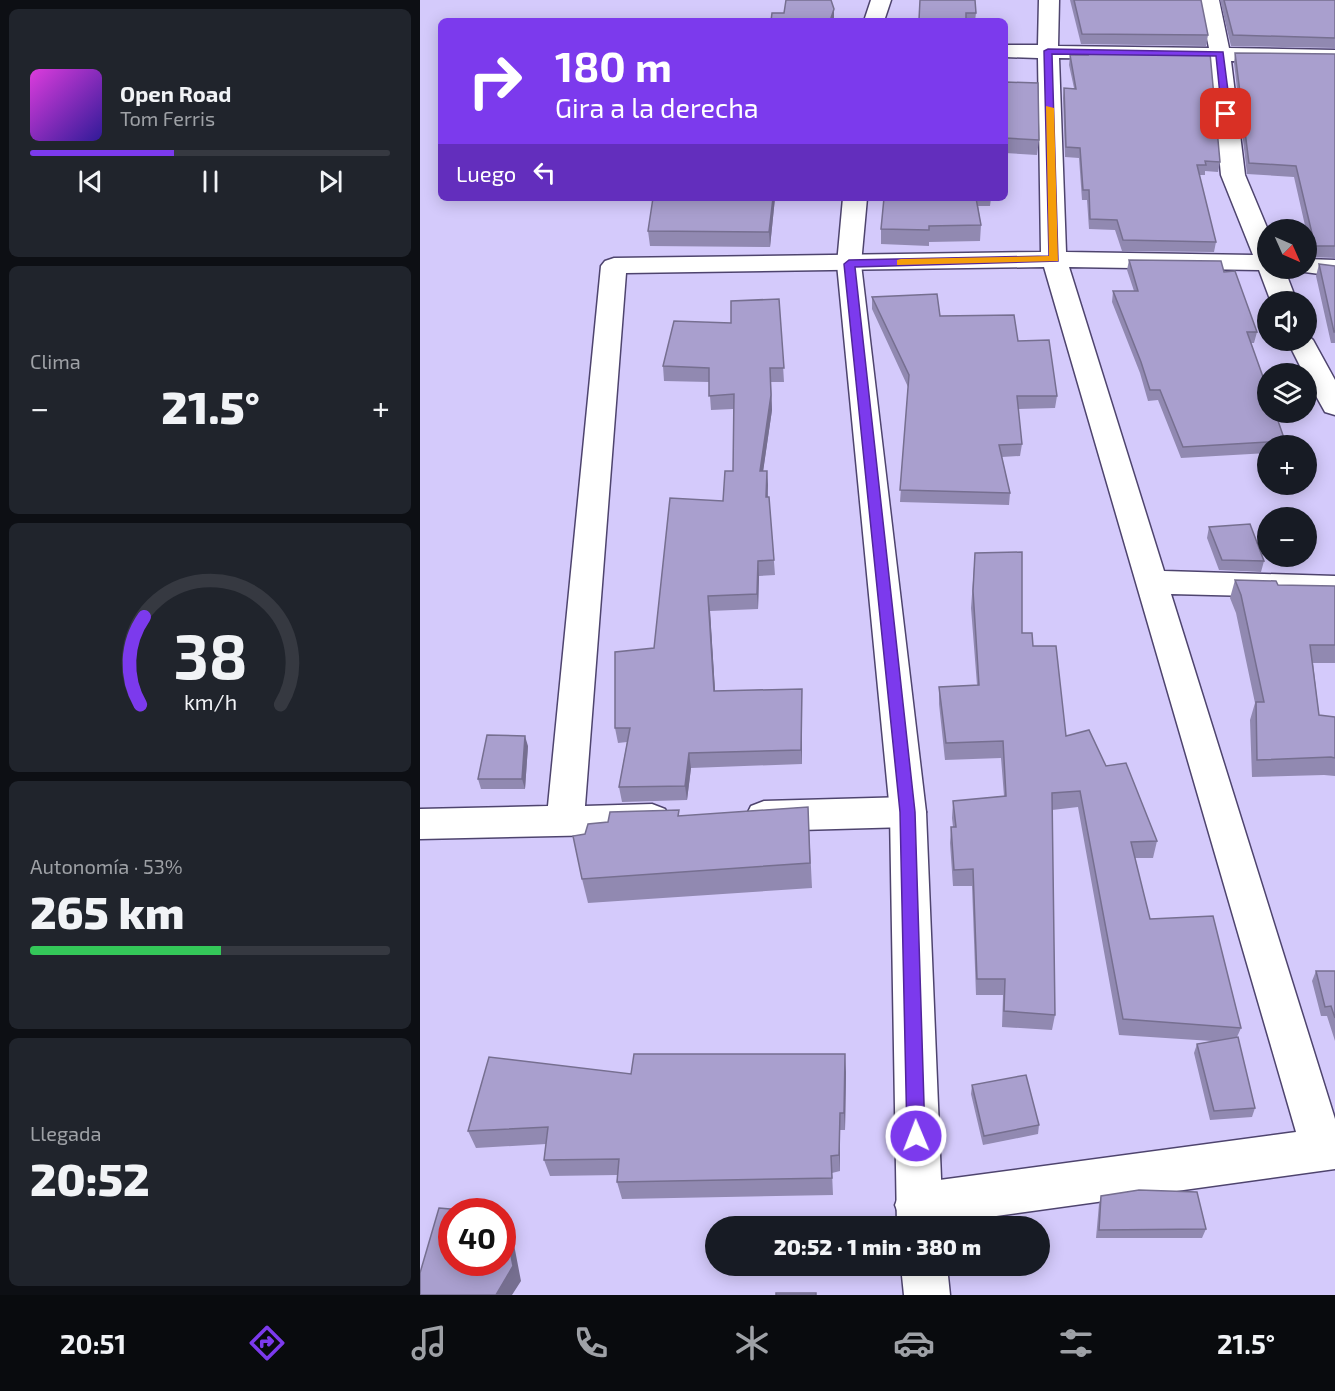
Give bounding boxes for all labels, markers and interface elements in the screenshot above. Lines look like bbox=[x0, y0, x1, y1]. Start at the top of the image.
text: 180 m bbox=[555, 40, 672, 90]
icon: right bbox=[456, 42, 534, 120]
text: Open Road bbox=[120, 80, 232, 106]
pin bbox=[1200, 88, 1251, 139]
text: Gira a la derecha bbox=[555, 91, 759, 123]
icon: arrive bbox=[1209, 97, 1242, 130]
text: Tom Ferris bbox=[120, 106, 215, 130]
icon: left bbox=[528, 156, 561, 189]
text: Luego bbox=[456, 160, 516, 186]
icon: previous bbox=[74, 165, 107, 198]
icon: pause bbox=[194, 165, 227, 198]
icon: next bbox=[314, 165, 347, 198]
north arrow bbox=[1257, 219, 1317, 279]
map controls bbox=[1257, 219, 1317, 567]
button: sound bbox=[1257, 291, 1317, 351]
text: Clima bbox=[30, 349, 81, 373]
button: layers bbox=[1257, 363, 1317, 423]
text: 21.5° bbox=[161, 379, 260, 433]
text: − bbox=[30, 387, 49, 427]
text: + bbox=[372, 387, 390, 427]
button: + bbox=[1257, 435, 1317, 495]
button: − bbox=[1257, 507, 1317, 567]
text: 38 bbox=[173, 617, 247, 692]
text: km/h bbox=[183, 689, 237, 714]
text: Autonomía · 53% bbox=[30, 854, 183, 878]
text: 265 km bbox=[30, 884, 185, 938]
position arrow bbox=[884, 1104, 948, 1168]
text: Llegada bbox=[30, 1121, 101, 1145]
text: 20:52 bbox=[30, 1151, 150, 1205]
speed limit sign: 40 bbox=[438, 1198, 516, 1276]
text: 20:52 · 1 min · 380 m bbox=[774, 1233, 981, 1259]
icon: directions bbox=[246, 1322, 288, 1364]
icon: music bbox=[408, 1322, 450, 1364]
icon: phone bbox=[570, 1322, 612, 1364]
icon: climate bbox=[731, 1322, 773, 1364]
icon: car bbox=[893, 1322, 935, 1364]
icon: filters bbox=[1055, 1322, 1097, 1364]
text: 20:51 bbox=[60, 1327, 126, 1359]
text: 21.5° bbox=[1217, 1327, 1275, 1359]

